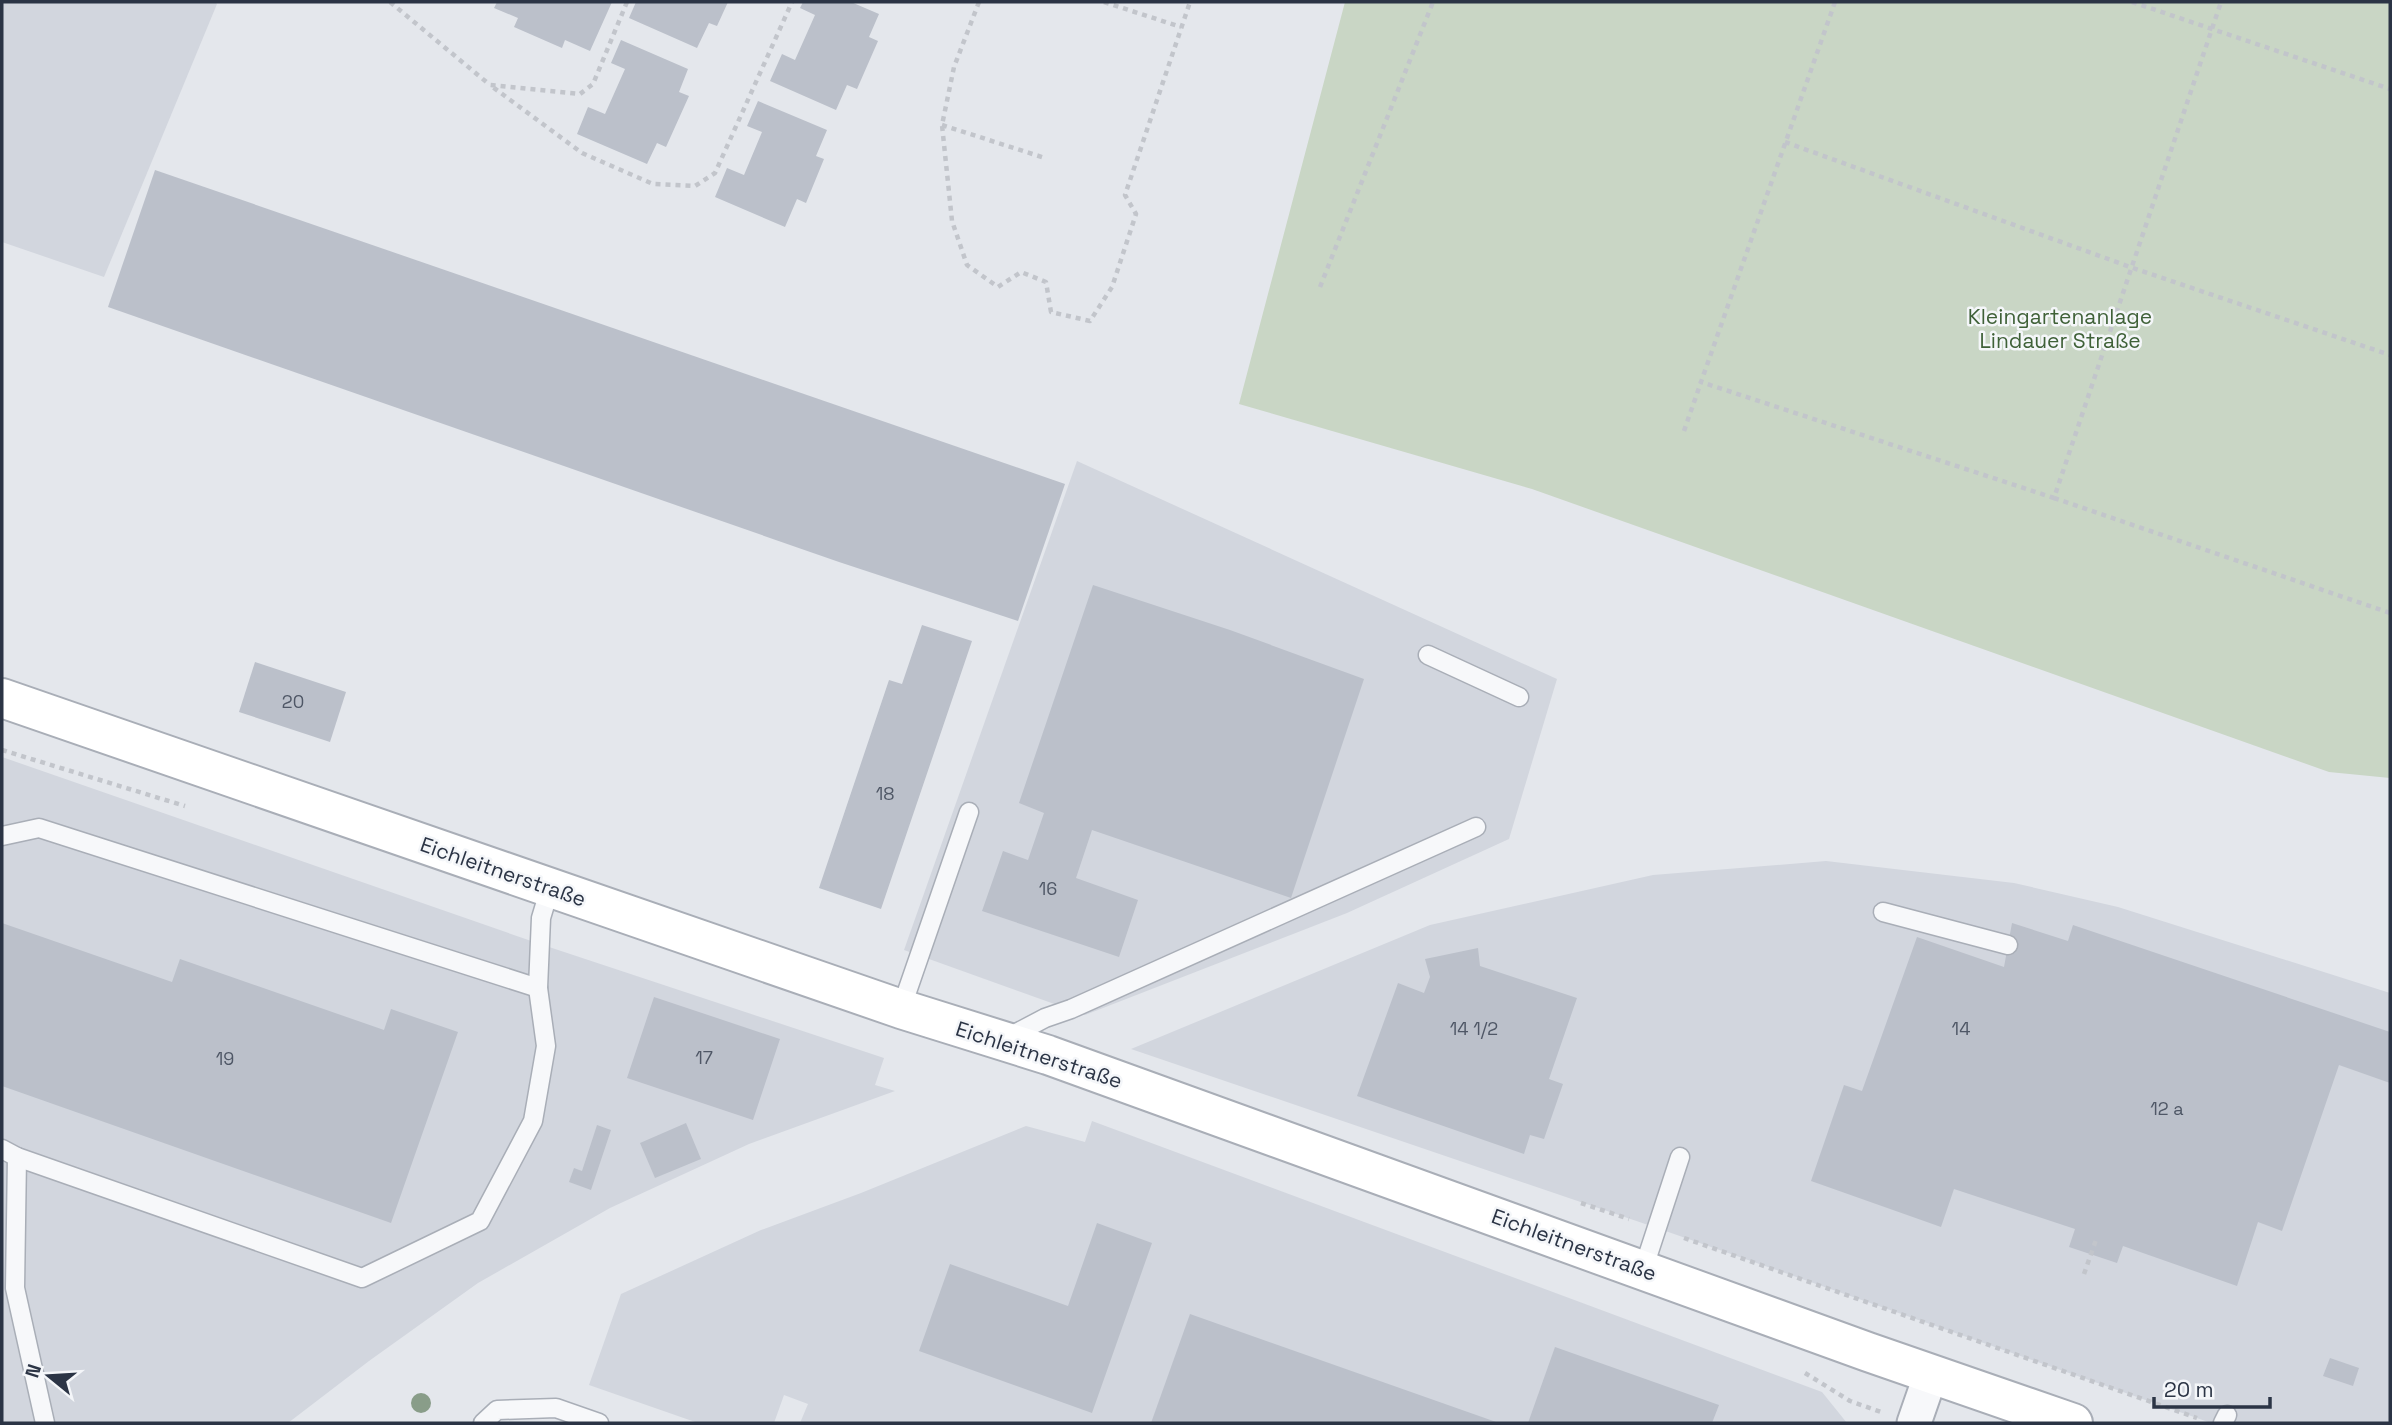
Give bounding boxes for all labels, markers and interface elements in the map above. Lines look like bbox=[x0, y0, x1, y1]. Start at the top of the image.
park label: Kleingartenanlage Lindauer Straße bbox=[1968, 303, 2152, 354]
house number: 20 bbox=[282, 690, 304, 713]
house number: 18 bbox=[876, 782, 894, 805]
street label: Eichleitnerstraße bbox=[417, 831, 590, 913]
house number: 16 bbox=[1039, 877, 1057, 900]
street label: Eichleitnerstraße bbox=[952, 1015, 1126, 1094]
house number: 14 1/2 bbox=[1450, 1017, 1498, 1040]
house number: 14 bbox=[1952, 1017, 1970, 1040]
house number: 17 bbox=[695, 1046, 713, 1069]
house number: 19 bbox=[216, 1047, 234, 1070]
house number: 12 a bbox=[2150, 1097, 2184, 1120]
street label: Eichleitnerstraße bbox=[1488, 1202, 1660, 1287]
north arrow bbox=[14, 1341, 84, 1411]
text: N bbox=[19, 1361, 47, 1381]
scale bar bbox=[2154, 1366, 2270, 1410]
text: 20 m bbox=[2164, 1376, 2214, 1403]

